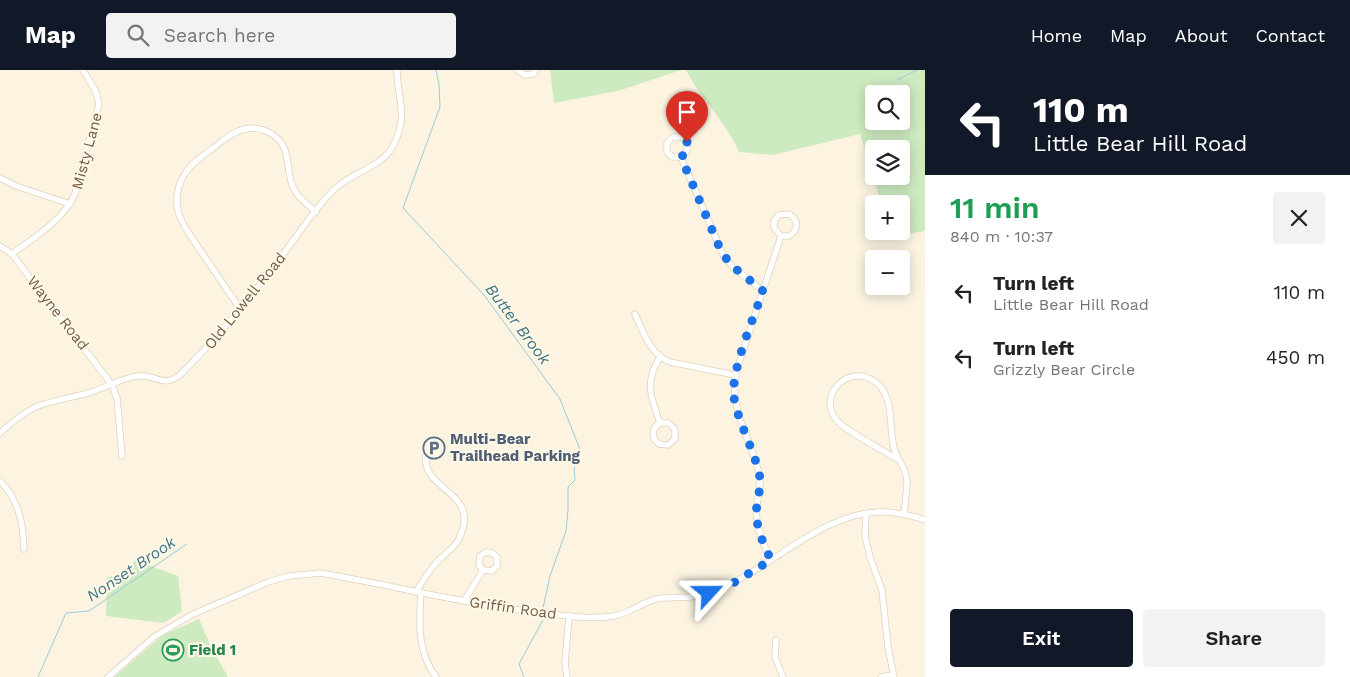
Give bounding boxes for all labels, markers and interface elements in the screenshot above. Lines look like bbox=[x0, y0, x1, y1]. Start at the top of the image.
search box bbox=[106, 13, 456, 58]
text: Map bbox=[25, 21, 76, 49]
icon: search bbox=[124, 21, 152, 49]
text: Search here bbox=[164, 24, 275, 47]
text: Home bbox=[1031, 25, 1082, 46]
text: Map bbox=[1110, 25, 1147, 46]
text: About bbox=[1175, 25, 1227, 46]
text: Contact bbox=[1255, 25, 1325, 46]
map controls bbox=[865, 85, 910, 295]
button: search bbox=[865, 85, 910, 130]
text: 110 m bbox=[1033, 89, 1129, 131]
icon: left bbox=[950, 90, 1015, 155]
pin bbox=[666, 91, 708, 142]
icon: arrive bbox=[673, 98, 701, 126]
street label: Misty Lane bbox=[68, 111, 106, 191]
text: Little Bear Hill Road bbox=[1033, 131, 1247, 156]
button: layers bbox=[865, 140, 910, 185]
text: 11 min bbox=[950, 190, 1040, 225]
button: close bbox=[1273, 192, 1325, 244]
button: + bbox=[865, 195, 910, 240]
text: 840 m · 10:37 bbox=[950, 227, 1053, 246]
street label: Old Lowell Road bbox=[201, 249, 289, 353]
button: − bbox=[865, 250, 910, 295]
street label: Wayne Road bbox=[23, 272, 93, 354]
text: Turn left bbox=[993, 272, 1074, 295]
icon: left bbox=[950, 279, 978, 307]
water label: Butter Brook bbox=[482, 280, 555, 369]
text: 110 m bbox=[1274, 281, 1325, 304]
text: Little Bear Hill Road bbox=[993, 295, 1149, 314]
text: Turn left bbox=[993, 337, 1074, 360]
icon: left bbox=[950, 344, 978, 372]
text: 450 m bbox=[1266, 346, 1325, 369]
text: Grizzly Bear Circle bbox=[993, 360, 1135, 379]
place label: Multi-Bear Trailhead Parking bbox=[450, 430, 581, 465]
parking icon: Multi-Bear Trailhead Parking bbox=[422, 436, 446, 460]
water label: Nonset Brook bbox=[83, 532, 180, 606]
position arrow bbox=[682, 566, 734, 618]
street label: Griffin Road bbox=[468, 593, 558, 623]
button: Exit bbox=[950, 609, 1133, 667]
button: Share bbox=[1143, 609, 1325, 667]
sports icon: Field 1 bbox=[161, 638, 185, 662]
place label: Field 1 bbox=[189, 641, 236, 659]

